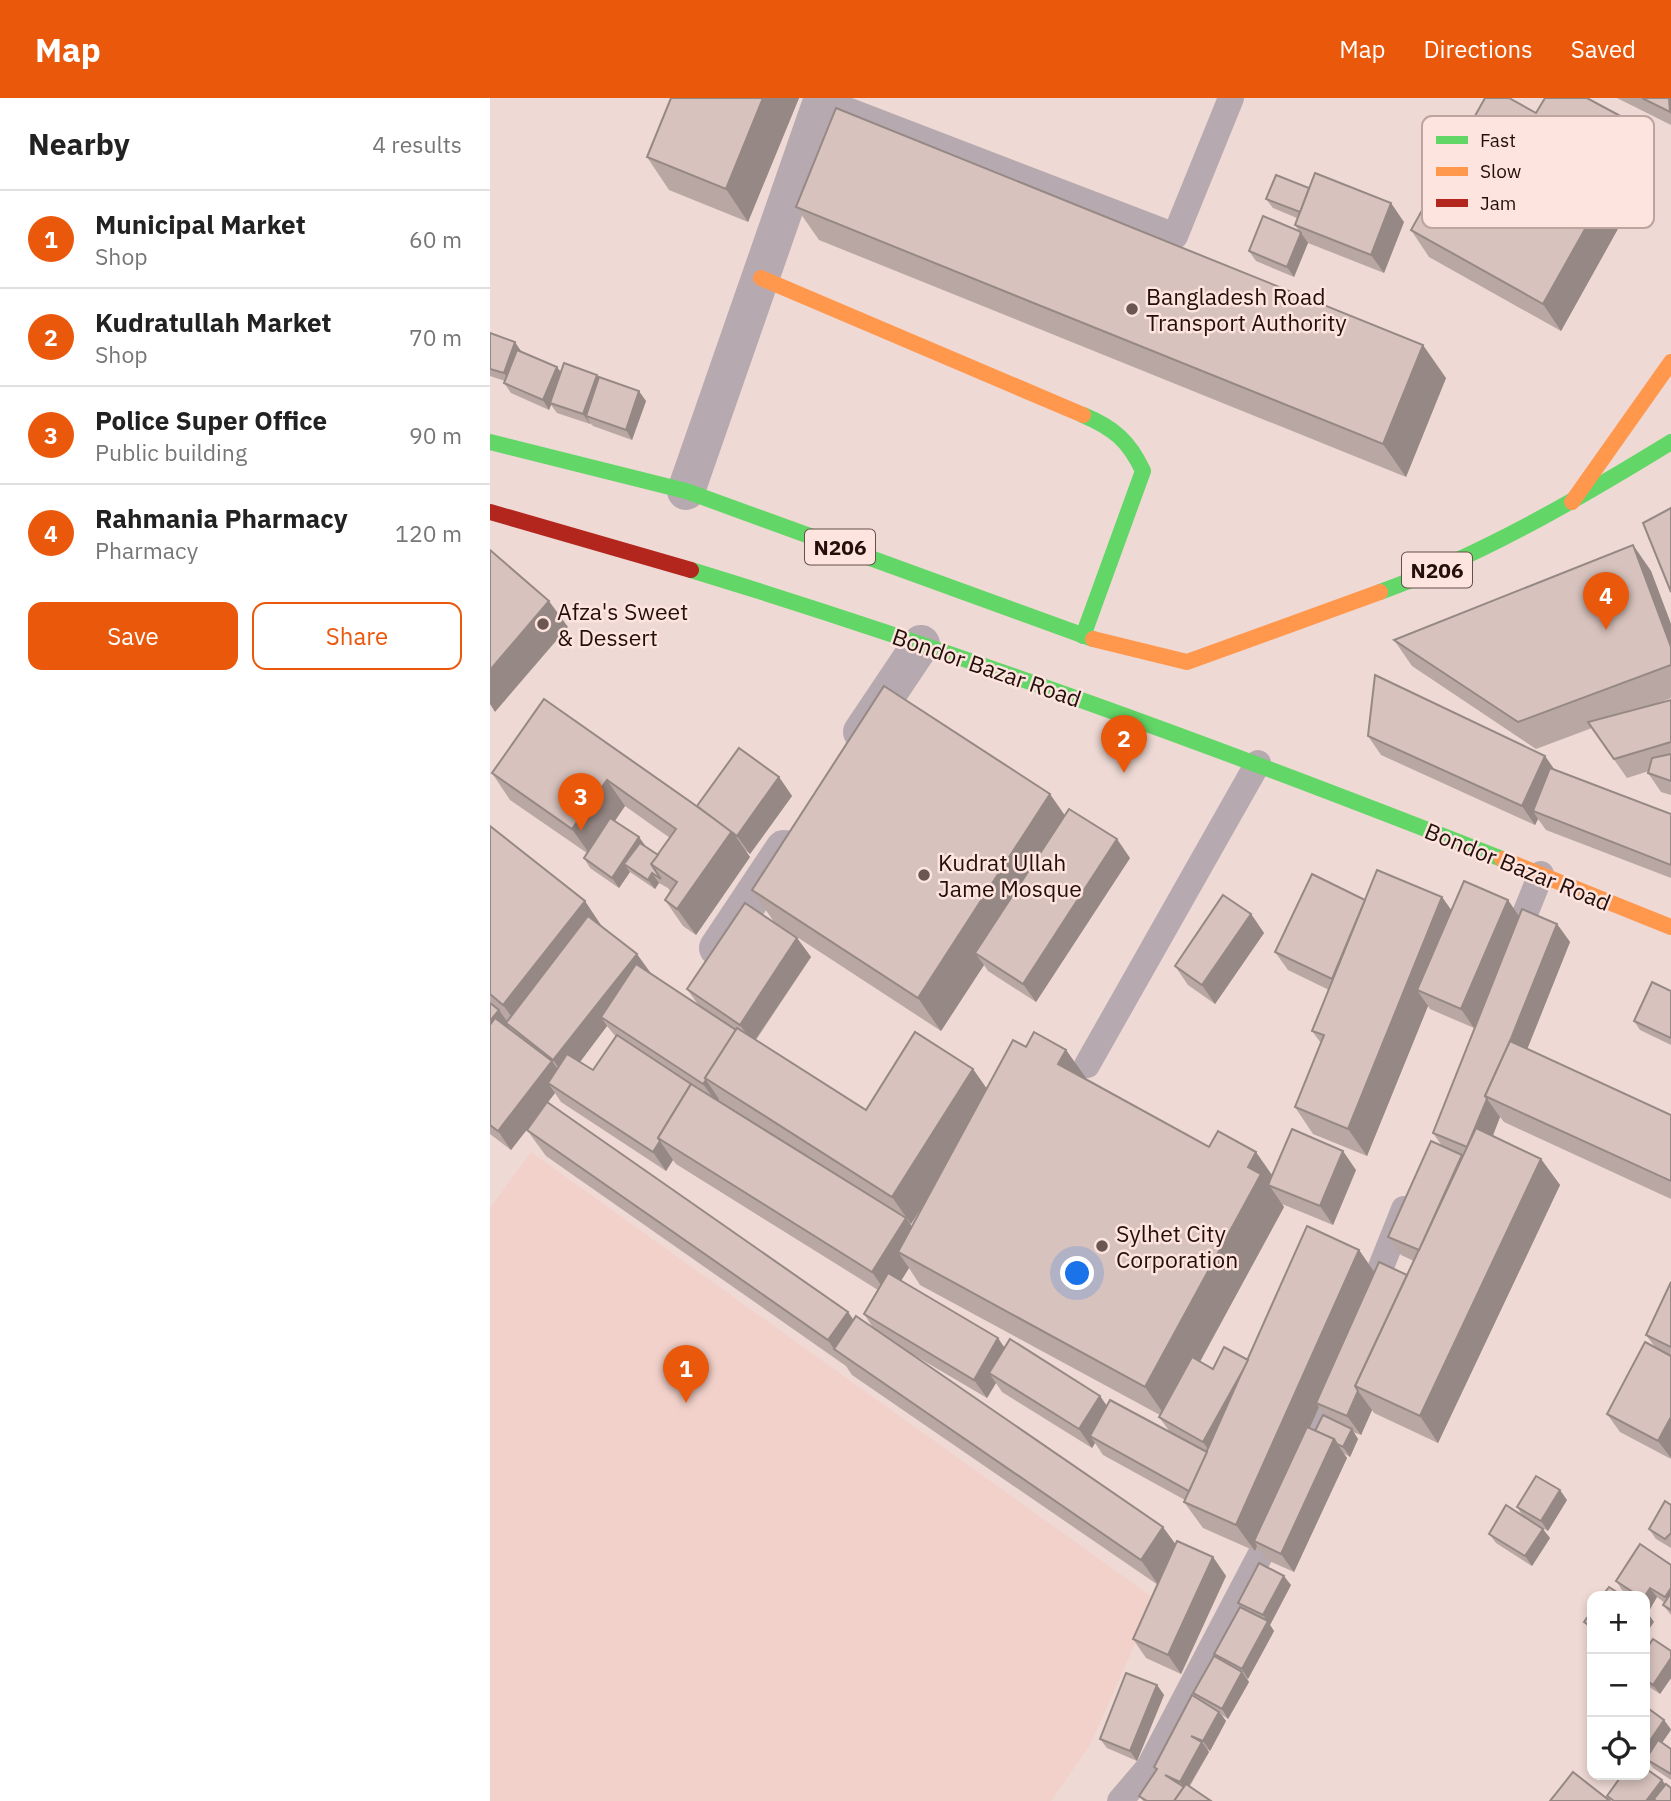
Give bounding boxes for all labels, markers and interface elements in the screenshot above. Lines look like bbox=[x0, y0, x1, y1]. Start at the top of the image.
text: Map bbox=[35, 28, 101, 71]
text: Map bbox=[1339, 33, 1385, 65]
text: Directions bbox=[1423, 33, 1533, 65]
text: Saved bbox=[1571, 33, 1636, 65]
legend bbox=[1422, 116, 1654, 228]
text: Nearby bbox=[28, 124, 130, 163]
text: Fast bbox=[1480, 128, 1516, 152]
text: 4 results bbox=[372, 129, 462, 159]
text: Slow bbox=[1480, 159, 1521, 183]
text: Jam bbox=[1480, 191, 1516, 215]
text: Municipal Market bbox=[95, 207, 306, 241]
text: 1 bbox=[44, 224, 58, 254]
text: 60 m bbox=[409, 224, 462, 254]
text: Shop bbox=[95, 241, 148, 271]
place label: Bangladesh Road Transport Authority bbox=[1146, 281, 1347, 337]
marker: Bangladesh Road Transport Authority bbox=[1124, 301, 1140, 317]
text: Kudratullah Market bbox=[95, 305, 332, 339]
text: 2 bbox=[44, 322, 58, 352]
text: 70 m bbox=[409, 322, 462, 352]
text: Shop bbox=[95, 339, 148, 369]
text: Police Super Office bbox=[95, 403, 327, 437]
text: 3 bbox=[44, 420, 58, 450]
text: 90 m bbox=[409, 420, 462, 450]
text: Public building bbox=[95, 437, 247, 467]
text: Rahmania Pharmacy bbox=[95, 501, 348, 535]
text: 4 bbox=[44, 518, 58, 548]
text: 120 m bbox=[395, 518, 462, 548]
road number: N206 bbox=[805, 530, 875, 564]
text: Pharmacy bbox=[95, 535, 198, 565]
road number: N206 bbox=[1402, 552, 1472, 588]
pin: 4 bbox=[1583, 572, 1629, 630]
place label: Afza's Sweet & Dessert bbox=[557, 596, 688, 652]
button: Save bbox=[28, 602, 238, 670]
button: Share bbox=[252, 602, 462, 670]
marker: Afza's Sweet & Dessert bbox=[535, 616, 551, 632]
street label: Bondor Bazar Road bbox=[888, 621, 1086, 713]
pin: 2 bbox=[1101, 715, 1147, 773]
pin: 3 bbox=[558, 773, 604, 831]
street label: Bondor Bazar Road bbox=[1421, 815, 1615, 917]
place label: Kudrat Ullah Jame Mosque bbox=[938, 847, 1082, 903]
marker: Kudrat Ullah Jame Mosque bbox=[916, 867, 932, 883]
place label: Sylhet City Corporation bbox=[1116, 1218, 1238, 1274]
marker: Sylhet City Corporation bbox=[1094, 1238, 1110, 1254]
your location bbox=[1060, 1256, 1094, 1290]
pin: 1 bbox=[663, 1345, 709, 1403]
map controls bbox=[1587, 1591, 1650, 1780]
button: + bbox=[1587, 1591, 1650, 1654]
button: − bbox=[1587, 1654, 1650, 1717]
button: locate bbox=[1587, 1717, 1650, 1780]

